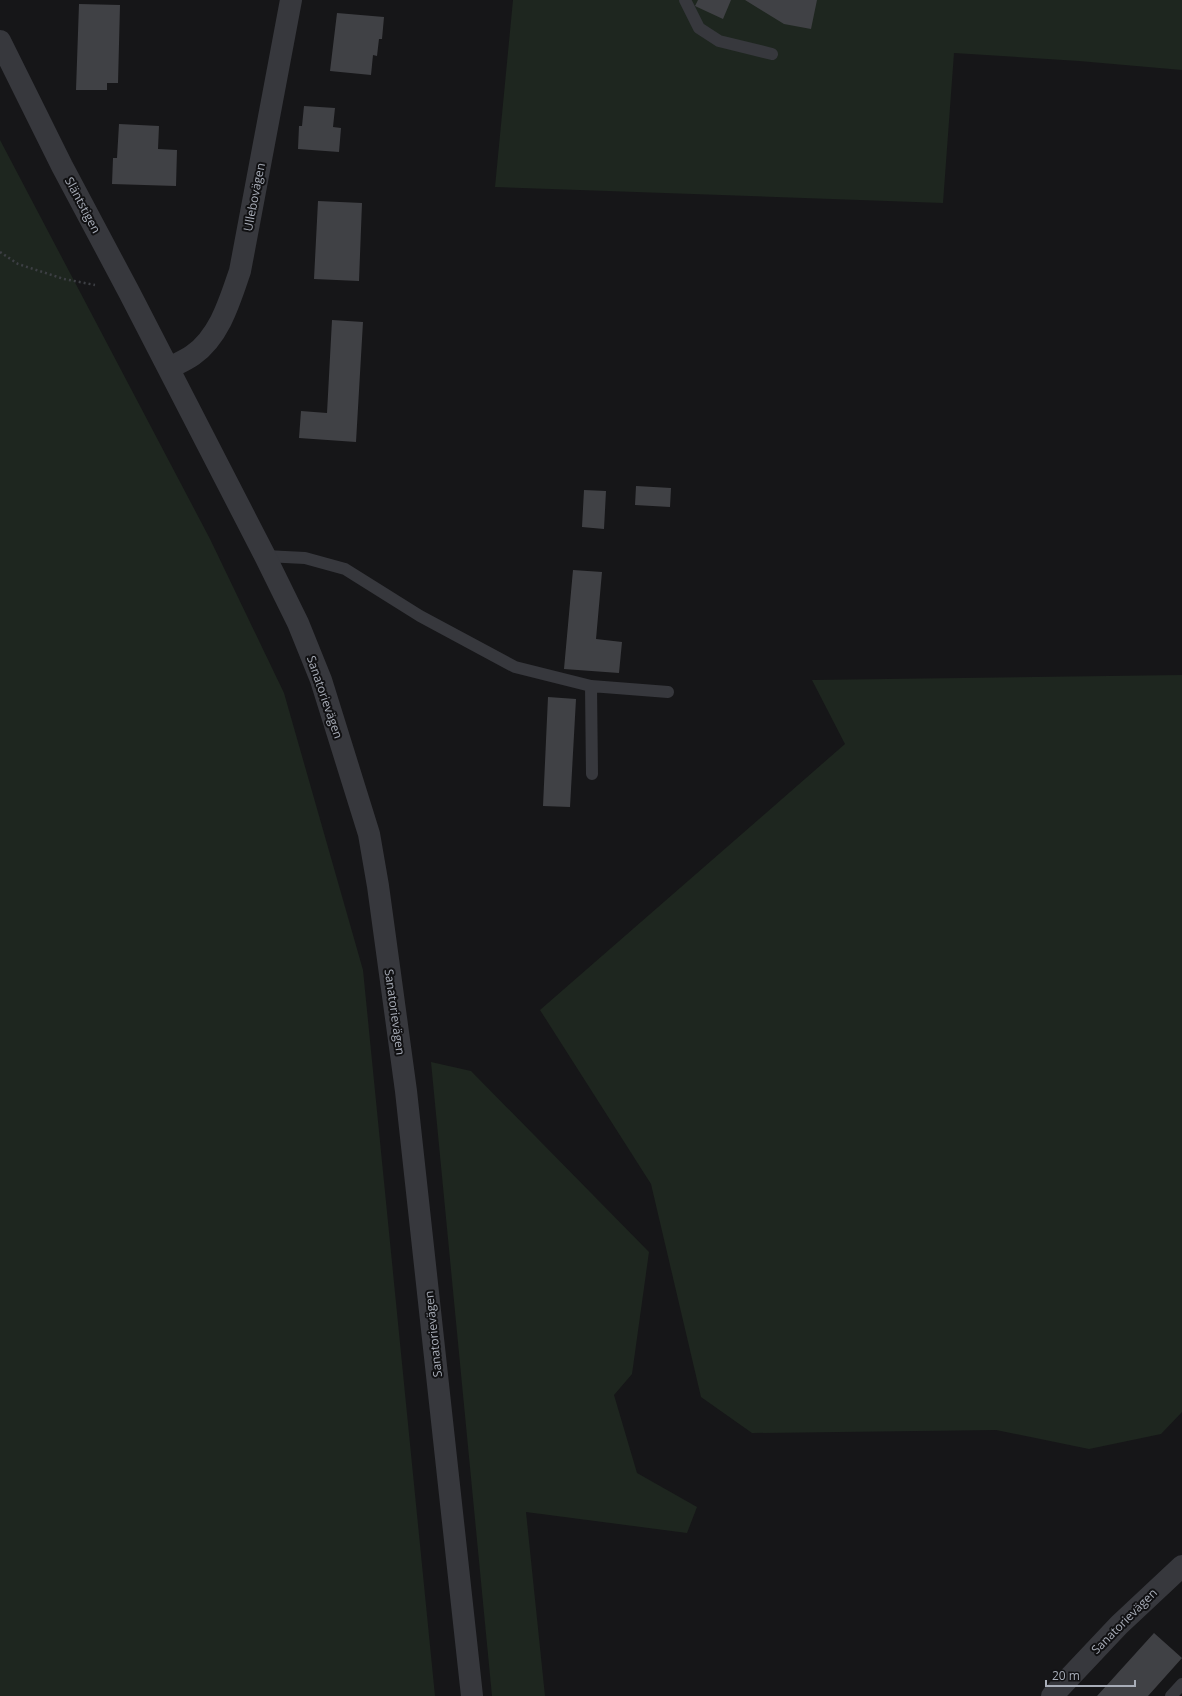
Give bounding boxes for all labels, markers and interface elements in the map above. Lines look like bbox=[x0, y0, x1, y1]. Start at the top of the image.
street label: Ullebovägen bbox=[239, 161, 269, 233]
street label: Släntstigen bbox=[61, 174, 105, 236]
street label: Sanatorievägen bbox=[303, 653, 347, 741]
street label: Sanatorievägen bbox=[381, 968, 409, 1056]
street label: Sanatorievägen bbox=[420, 1290, 446, 1378]
street label: Sanatorievägen bbox=[1087, 1584, 1161, 1658]
scale bar bbox=[1046, 1662, 1135, 1688]
text: 20 m bbox=[1052, 1667, 1080, 1684]

